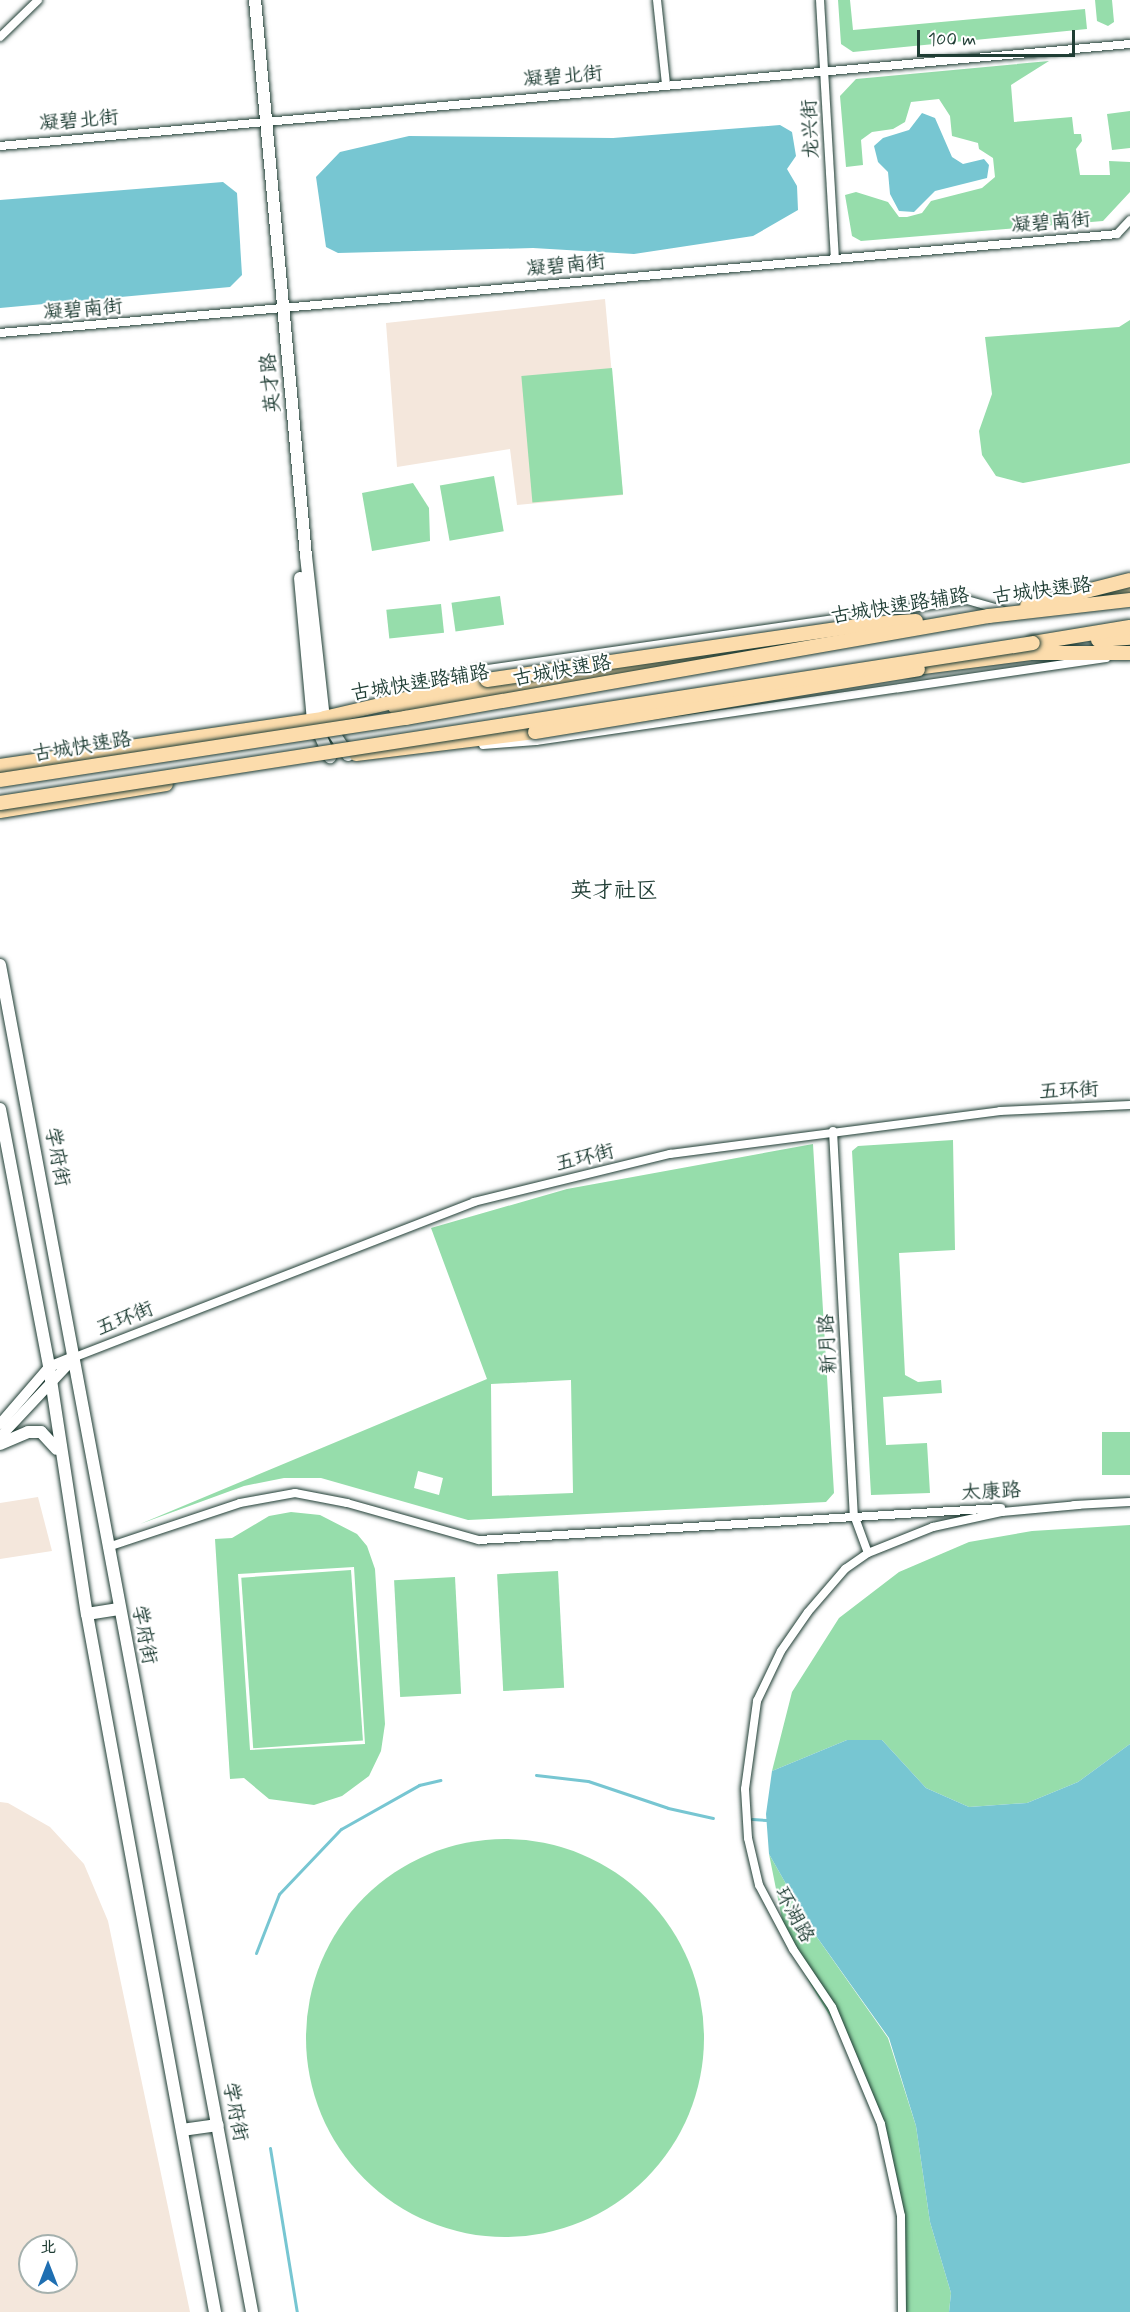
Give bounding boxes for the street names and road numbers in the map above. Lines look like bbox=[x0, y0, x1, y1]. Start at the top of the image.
street label: 凝碧北街 bbox=[522, 62, 604, 92]
street label: 龙兴街 bbox=[797, 98, 825, 160]
street label: 凝碧北街 bbox=[38, 106, 120, 136]
street label: 凝碧南街 bbox=[1010, 208, 1092, 238]
street label: 凝碧南街 bbox=[525, 250, 607, 282]
street label: 凝碧南街 bbox=[42, 295, 124, 325]
street label: 英才路 bbox=[256, 352, 286, 414]
street label: 古城快速路 bbox=[991, 573, 1093, 609]
street label: 古城快速路辅路 bbox=[829, 583, 971, 629]
street label: 古城快速路 bbox=[511, 650, 613, 692]
street label: 古城快速路辅路 bbox=[349, 660, 491, 706]
street label: 古城快速路 bbox=[31, 727, 133, 767]
street label: 五环街 bbox=[1038, 1077, 1100, 1105]
street label: 学府街 bbox=[39, 1125, 75, 1189]
street label: 五环街 bbox=[553, 1139, 617, 1177]
street label: 五环街 bbox=[93, 1297, 157, 1341]
street label: 新月路 bbox=[814, 1313, 842, 1375]
street label: 太康路 bbox=[960, 1478, 1022, 1506]
street label: 学府街 bbox=[126, 1603, 162, 1667]
street label: 环湖路 bbox=[769, 1883, 819, 1947]
street label: 学府街 bbox=[217, 2080, 253, 2144]

